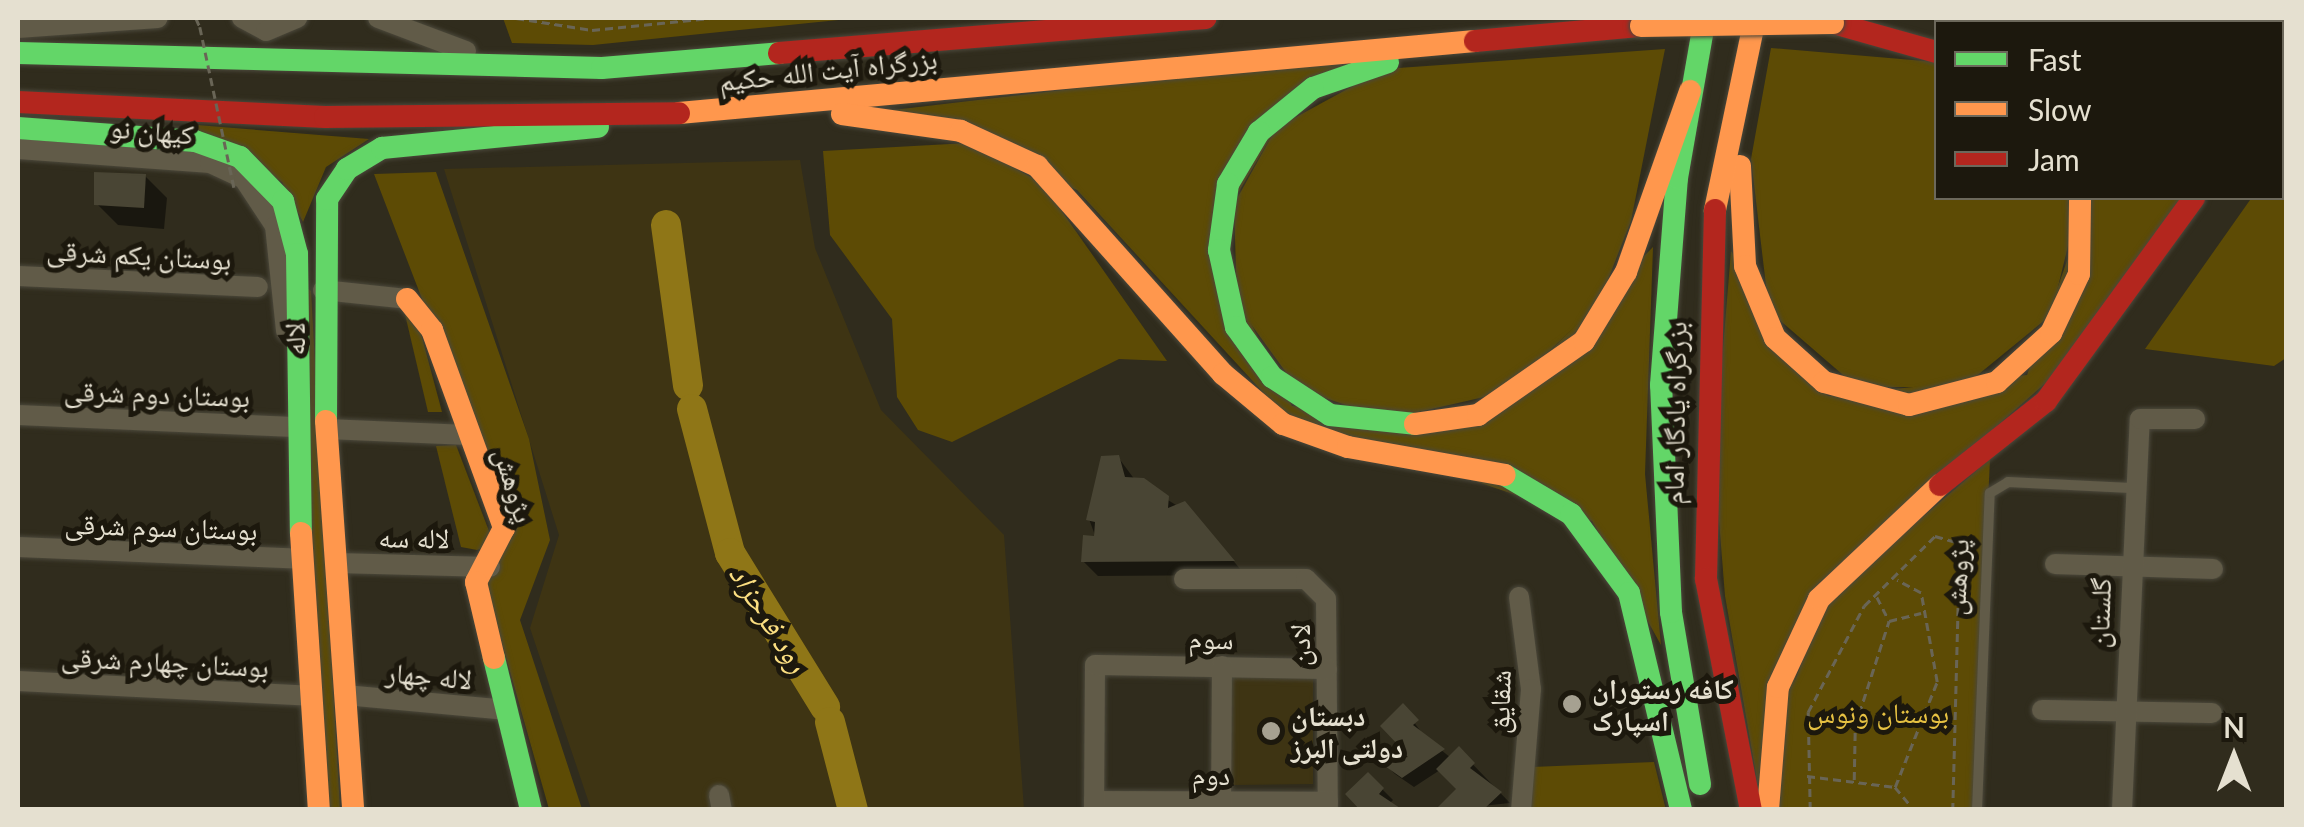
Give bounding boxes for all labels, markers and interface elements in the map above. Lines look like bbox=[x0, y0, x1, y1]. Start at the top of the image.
legend bbox=[1934, 20, 2284, 200]
street label: بزرگراه آیت الله حکیم bbox=[717, 41, 939, 97]
text: Fast bbox=[2028, 41, 2082, 77]
text: Slow bbox=[2028, 91, 2091, 127]
street label: کیهان نو bbox=[109, 110, 195, 150]
text: Jam bbox=[2028, 141, 2080, 177]
street label: بوستان یکم شرقی bbox=[46, 232, 232, 276]
street label: بزرگراه یادگار امام bbox=[1656, 321, 1692, 505]
street label: لاله bbox=[277, 322, 311, 356]
street label: بوستان دوم شرقی bbox=[63, 373, 251, 413]
street label: پژوهش bbox=[488, 443, 542, 527]
street label: بوستان سوم شرقی bbox=[64, 506, 258, 546]
street label: لاله سه bbox=[378, 520, 450, 554]
street label: پژوهش bbox=[1937, 538, 1975, 616]
water label: رود فرحزاد bbox=[723, 557, 817, 679]
street label: گلستان bbox=[2081, 577, 2117, 649]
street label: سوم bbox=[1188, 621, 1234, 655]
street label: لادن bbox=[1282, 624, 1316, 666]
street label: بوستان چهارم شرقی bbox=[60, 639, 270, 683]
street label: لاله چهار bbox=[384, 654, 474, 696]
street label: شقایق bbox=[1481, 669, 1517, 735]
place label: کافه رستوران اسپارک bbox=[1592, 671, 1734, 737]
marker: کافه رستوران اسپارک bbox=[1561, 693, 1583, 715]
park label: بوستان ونوس bbox=[1807, 695, 1949, 729]
place label: دبستان دولتی البرز bbox=[1291, 698, 1403, 764]
north arrow bbox=[2184, 707, 2284, 807]
text: N bbox=[2223, 710, 2245, 744]
marker: دبستان دولتی البرز bbox=[1260, 720, 1282, 742]
street label: دوم bbox=[1192, 757, 1230, 791]

